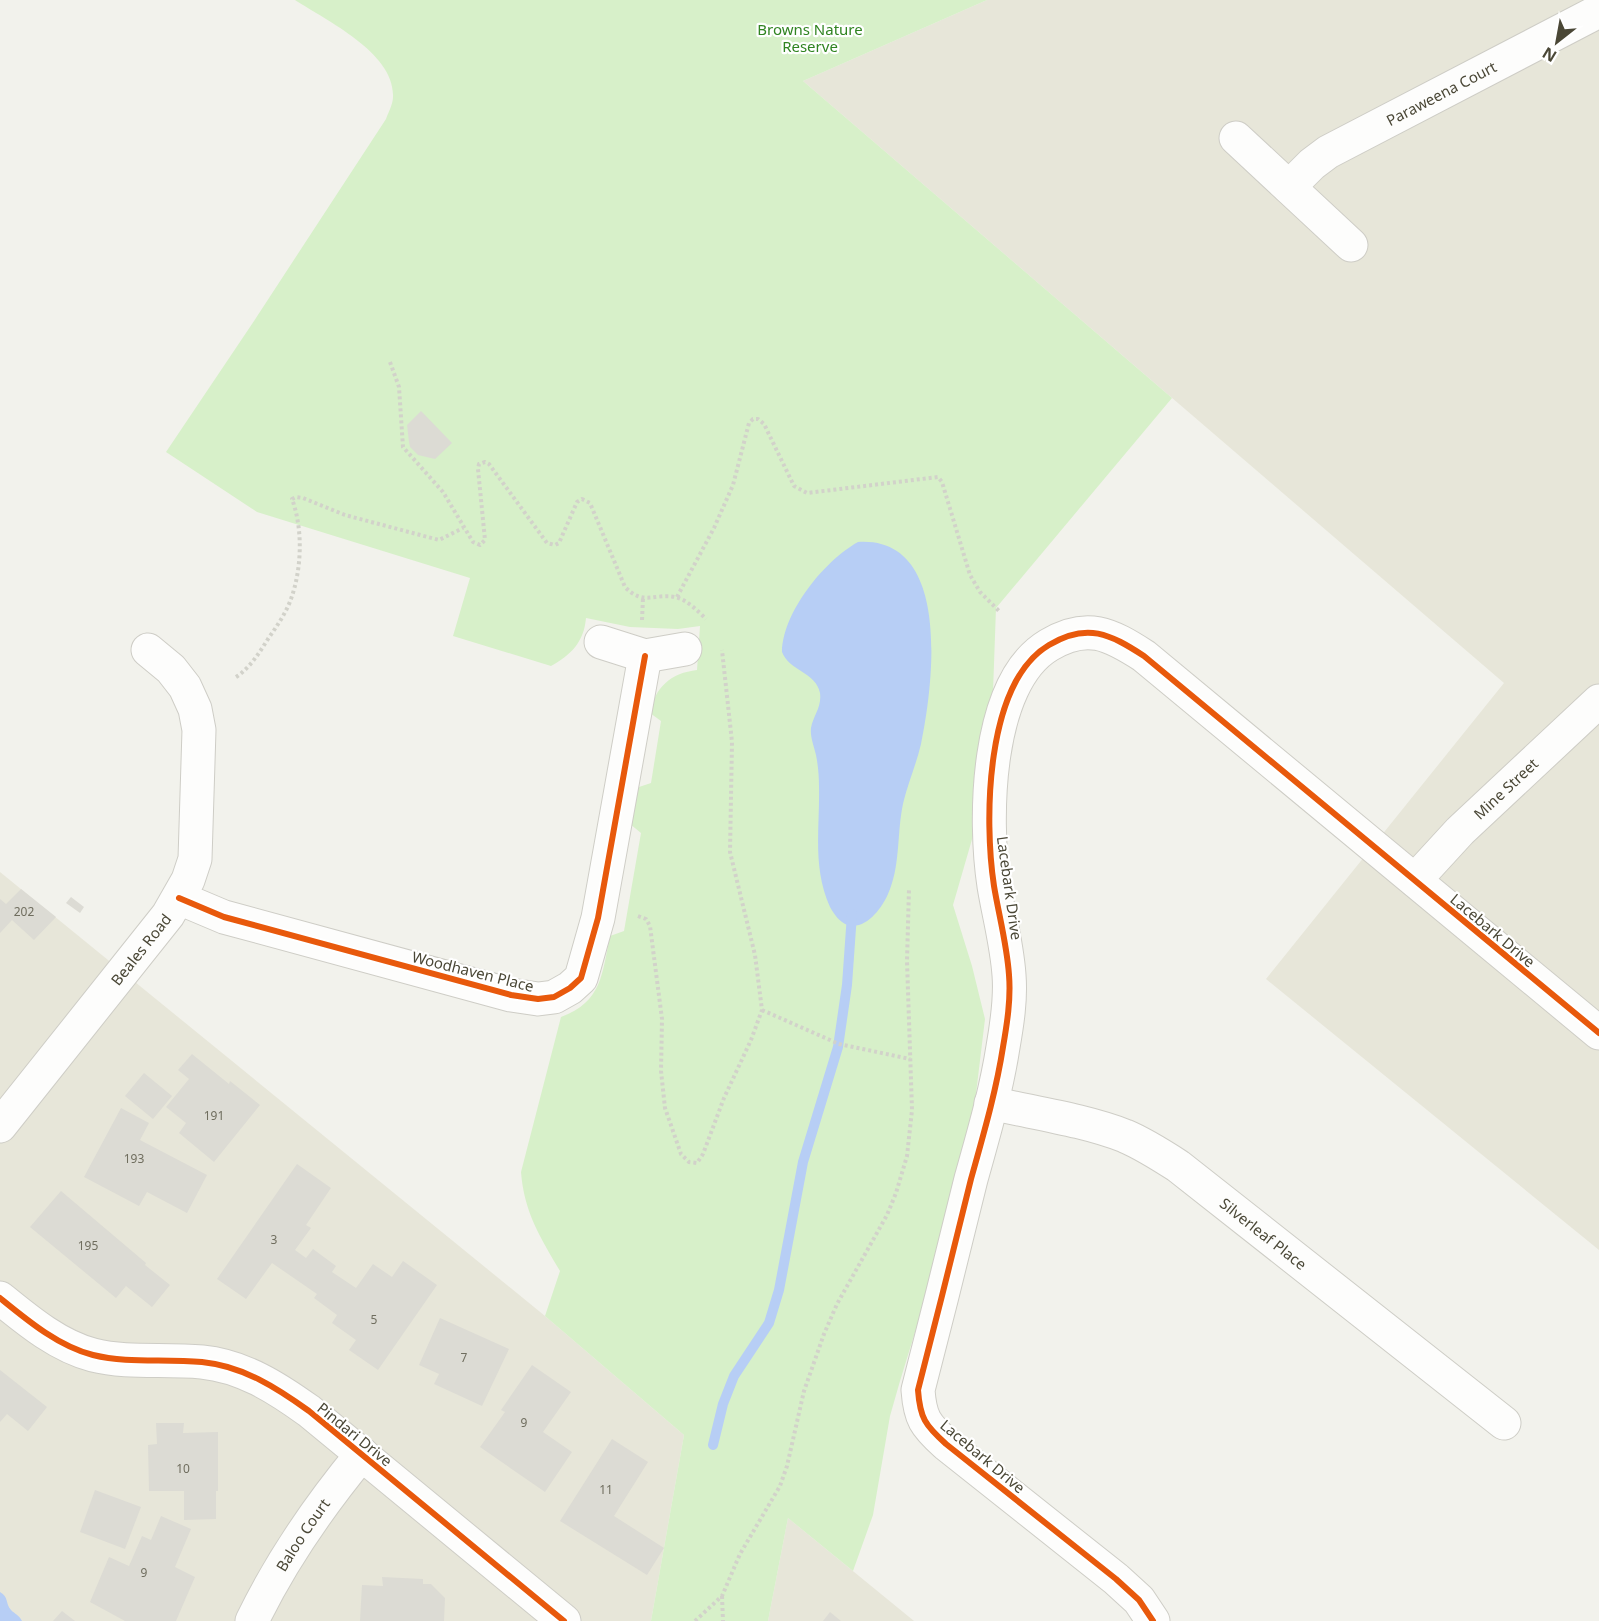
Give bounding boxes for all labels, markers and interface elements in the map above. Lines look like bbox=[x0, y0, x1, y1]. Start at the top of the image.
north arrow bbox=[1527, 12, 1587, 72]
park label: Browns Nature Reserve bbox=[757, 19, 863, 56]
text: N bbox=[1538, 42, 1561, 68]
street label: Paraweena Court bbox=[1383, 56, 1500, 130]
street label: Mine Street bbox=[1469, 753, 1542, 823]
street label: Lacebark Drive bbox=[993, 835, 1027, 941]
street label: Lacebark Drive bbox=[1446, 889, 1540, 971]
house number: 202 bbox=[14, 903, 34, 920]
street label: Beales Road bbox=[106, 909, 175, 989]
street label: Woodhaven Place bbox=[410, 946, 536, 996]
house number: 191 bbox=[204, 1107, 224, 1124]
house number: 193 bbox=[124, 1150, 144, 1167]
street label: Silverleaf Place bbox=[1216, 1193, 1311, 1274]
house number: 3 bbox=[271, 1231, 278, 1248]
house number: 195 bbox=[78, 1237, 98, 1254]
house number: 5 bbox=[371, 1311, 378, 1328]
house number: 7 bbox=[461, 1349, 468, 1366]
street label: Pindari Drive bbox=[313, 1398, 397, 1470]
house number: 9 bbox=[521, 1414, 528, 1431]
street label: Lacebark Drive bbox=[936, 1415, 1030, 1497]
house number: 10 bbox=[176, 1460, 190, 1477]
house number: 11 bbox=[599, 1481, 613, 1498]
street label: Baloo Court bbox=[271, 1494, 334, 1575]
house number: 9 bbox=[141, 1564, 148, 1581]

